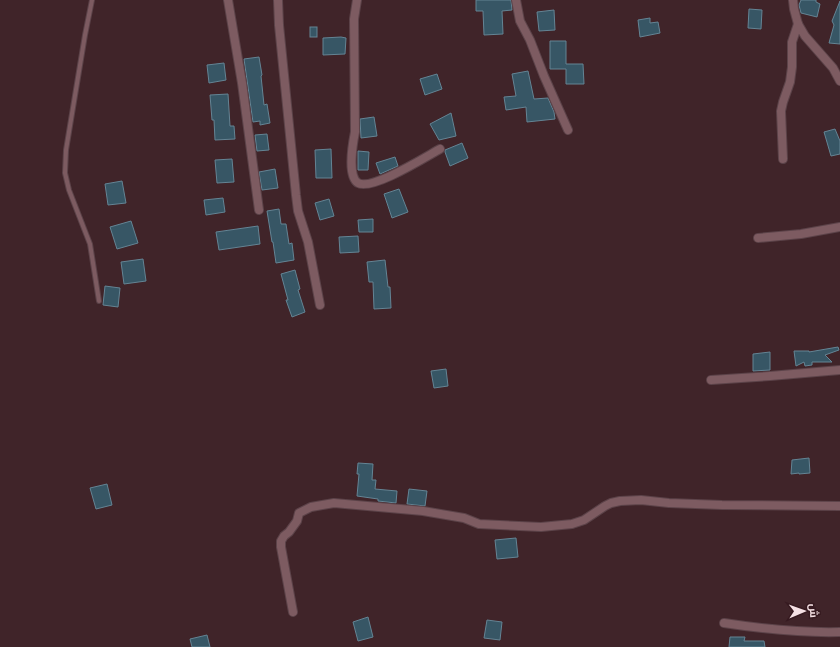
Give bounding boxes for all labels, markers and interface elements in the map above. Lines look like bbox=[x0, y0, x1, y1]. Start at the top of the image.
north arrow bbox=[784, 591, 824, 631]
text: ش bbox=[807, 603, 822, 618]

